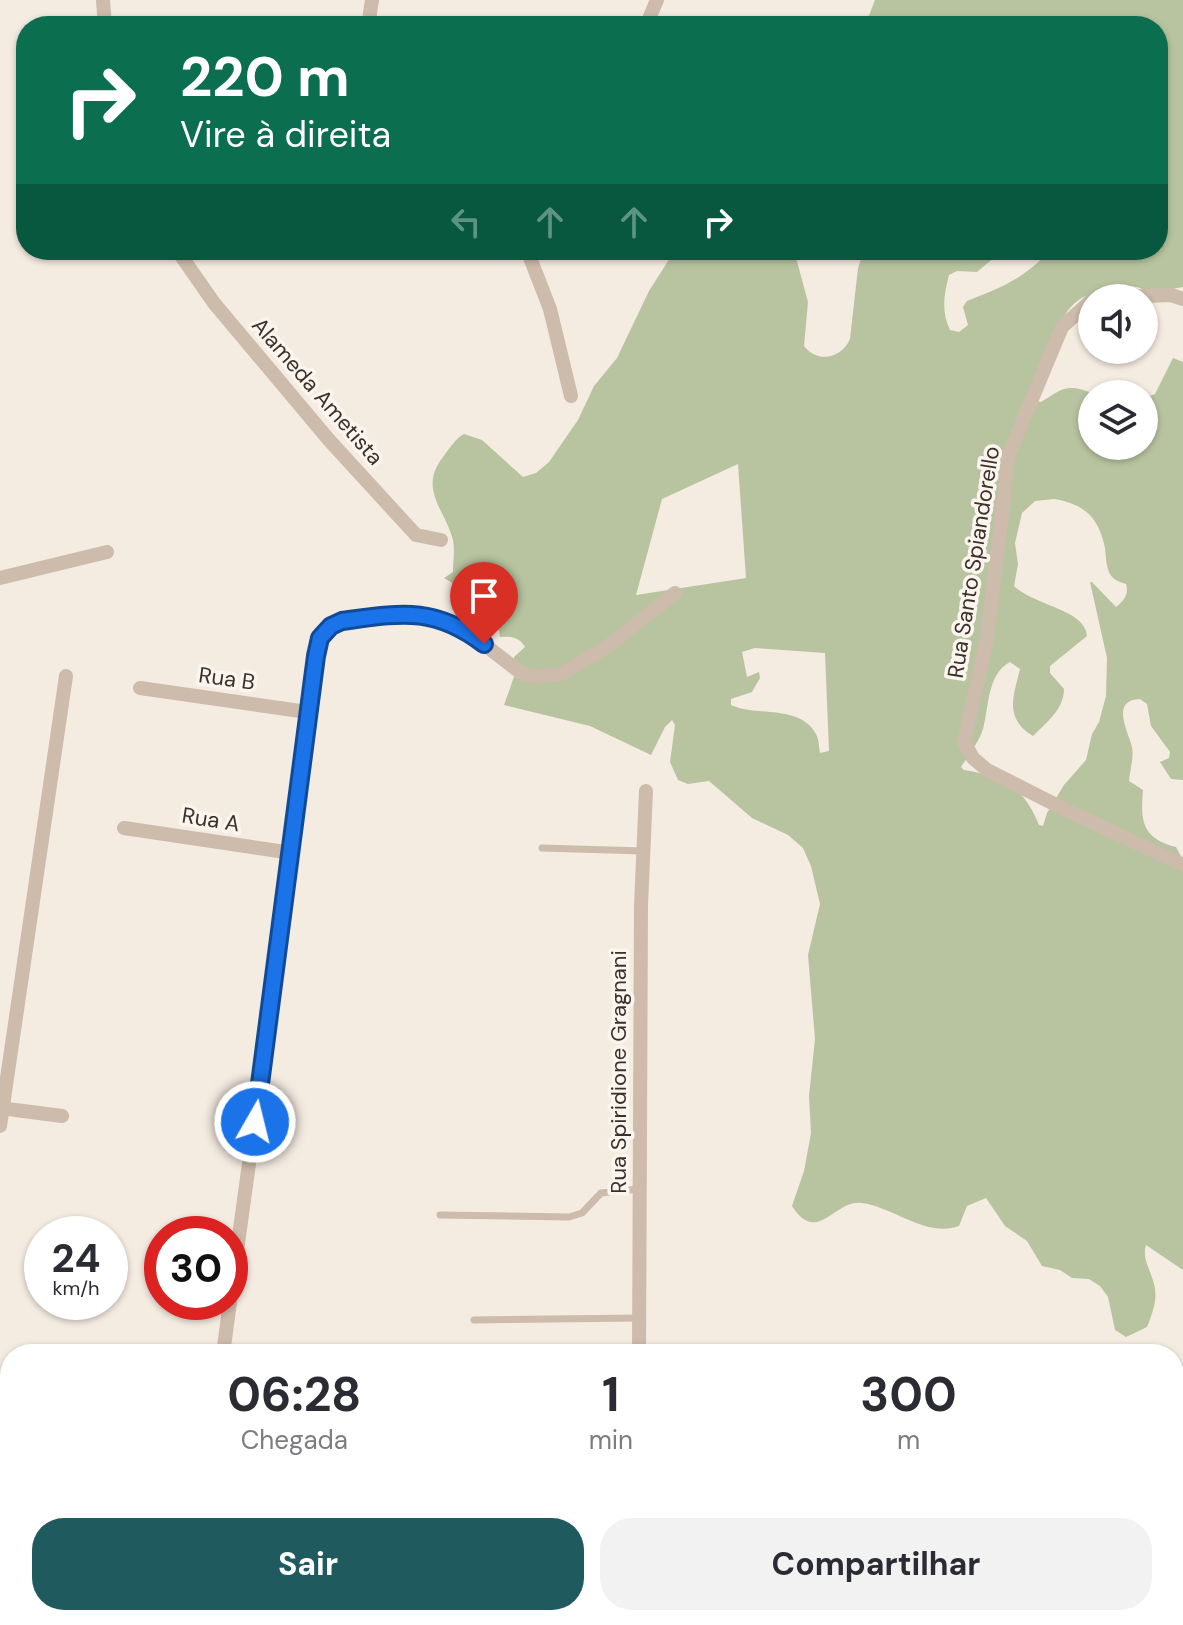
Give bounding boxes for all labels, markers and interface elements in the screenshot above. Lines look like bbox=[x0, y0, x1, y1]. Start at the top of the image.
text: 220 m bbox=[180, 40, 350, 113]
icon: right bbox=[48, 48, 152, 152]
text: Vire à direita bbox=[180, 111, 391, 158]
icon: left bbox=[444, 200, 488, 244]
icon: ahead bbox=[528, 200, 572, 244]
icon: ahead bbox=[612, 200, 656, 244]
icon: right bbox=[696, 200, 740, 244]
map controls bbox=[1078, 284, 1158, 460]
button: sound bbox=[1078, 284, 1158, 364]
street label: Alameda Ametista bbox=[245, 311, 390, 471]
button: layers bbox=[1078, 380, 1158, 460]
street label: Rua Santo Spiandorello bbox=[941, 444, 1006, 680]
pin bbox=[450, 562, 518, 644]
icon: arrive bbox=[462, 574, 506, 618]
street label: Rua B bbox=[197, 660, 257, 697]
street label: Rua A bbox=[180, 801, 242, 838]
street label: Rua Spiridione Gragnani bbox=[604, 950, 633, 1194]
position arrow bbox=[213, 1080, 297, 1164]
speed limit sign: 30 bbox=[144, 1216, 248, 1320]
text: 24 bbox=[52, 1232, 100, 1284]
text: km/h bbox=[52, 1275, 100, 1301]
text: 06:28 bbox=[227, 1363, 361, 1426]
text: 1 bbox=[602, 1363, 620, 1426]
text: 300 bbox=[860, 1363, 957, 1426]
text: Chegada bbox=[241, 1423, 348, 1457]
text: min bbox=[589, 1423, 633, 1457]
text: m bbox=[897, 1423, 920, 1457]
button: Sair bbox=[32, 1518, 584, 1610]
button: Compartilhar bbox=[600, 1518, 1152, 1610]

